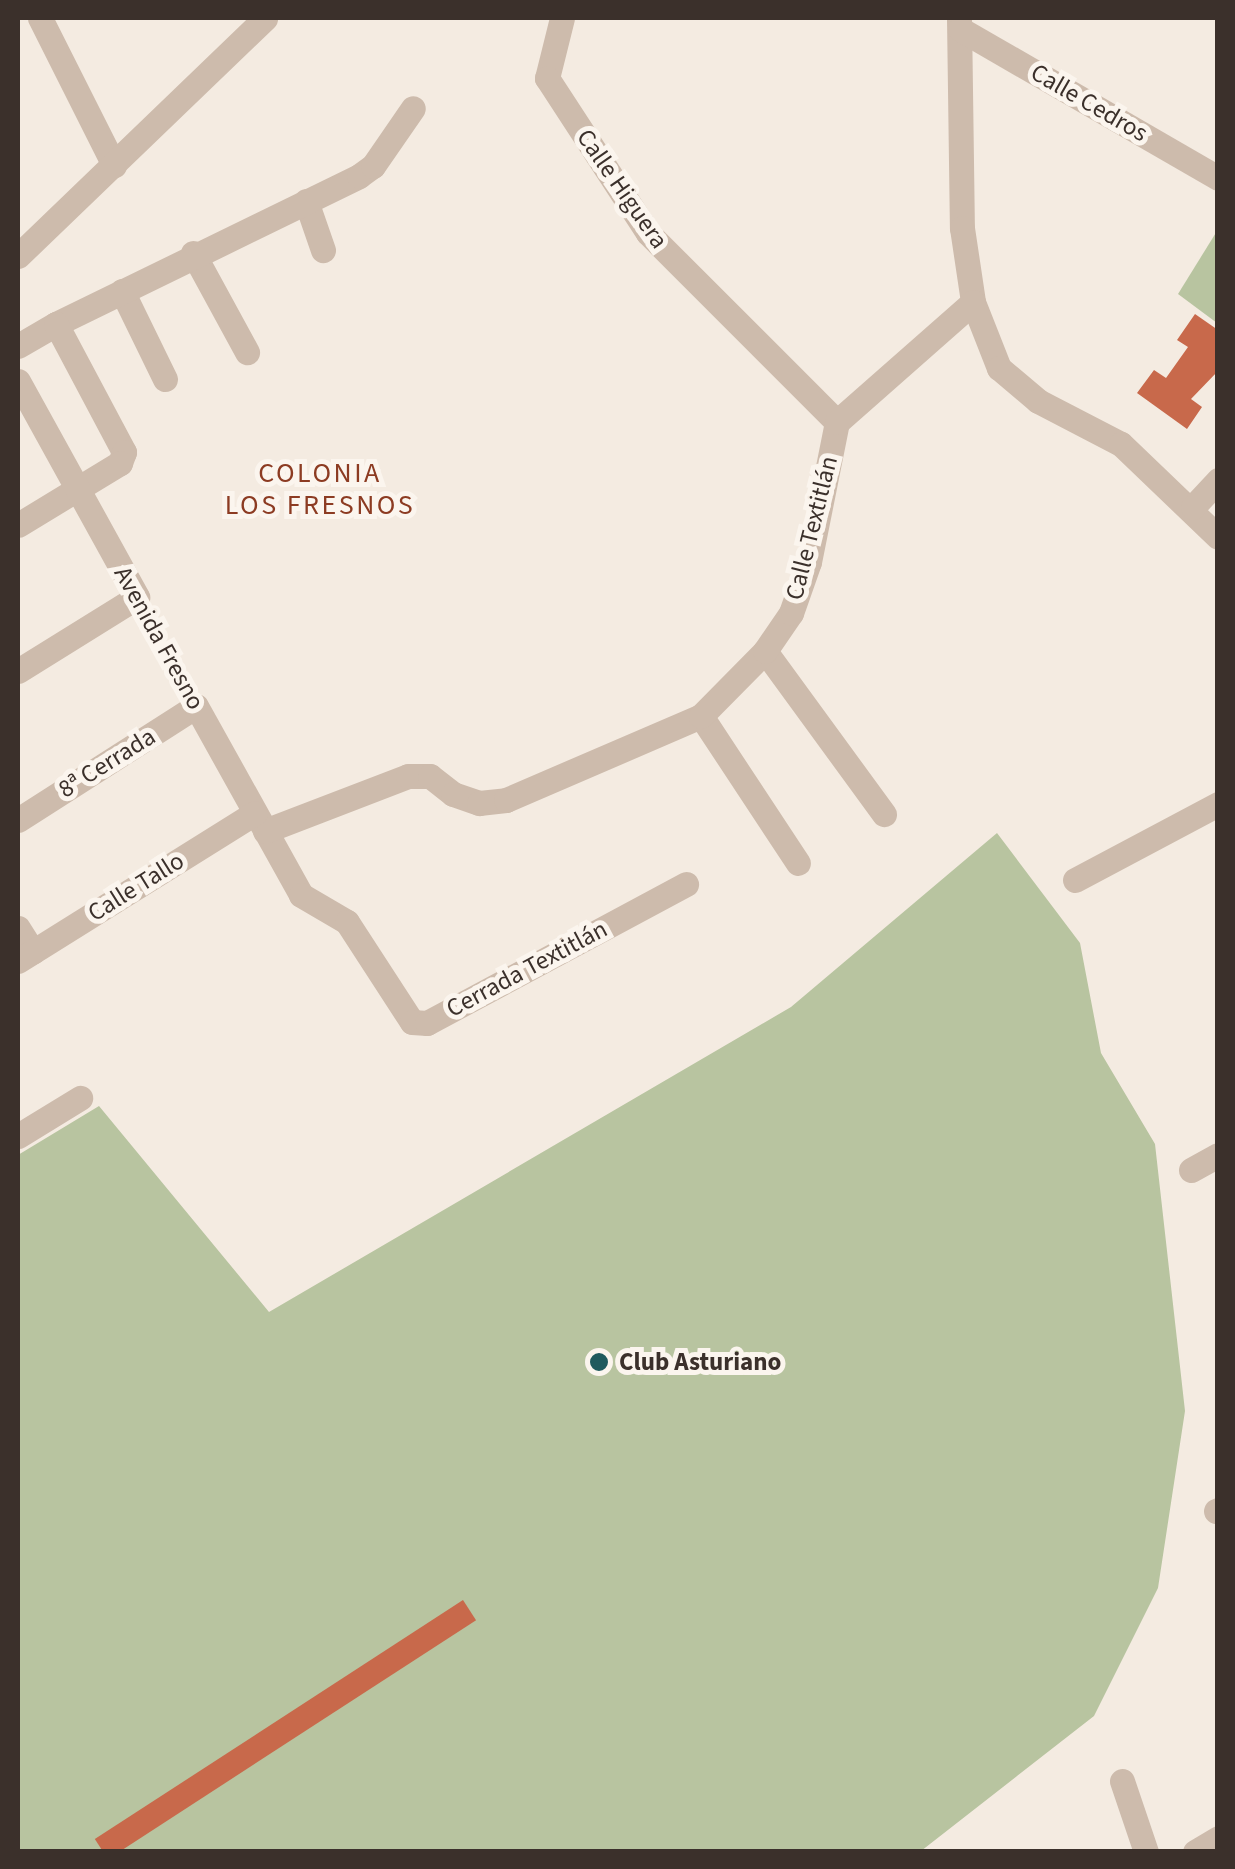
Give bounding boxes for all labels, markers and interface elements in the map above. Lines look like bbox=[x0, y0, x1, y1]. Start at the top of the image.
street label: Calle Cedros bbox=[1025, 58, 1153, 148]
street label: Calle Higuera bbox=[570, 124, 674, 254]
street label: Calle Textitlán bbox=[780, 453, 844, 603]
district label: COLONIA LOS FRESNOS bbox=[225, 456, 415, 522]
street label: Avenida Fresno bbox=[107, 561, 211, 715]
street label: 8ª Cerrada bbox=[53, 722, 161, 804]
street label: Calle Tallo bbox=[82, 846, 190, 928]
street label: Cerrada Textitlán bbox=[441, 914, 613, 1024]
place label: Club Asturiano bbox=[619, 1347, 781, 1377]
marker: Club Asturiano bbox=[588, 1351, 610, 1373]

